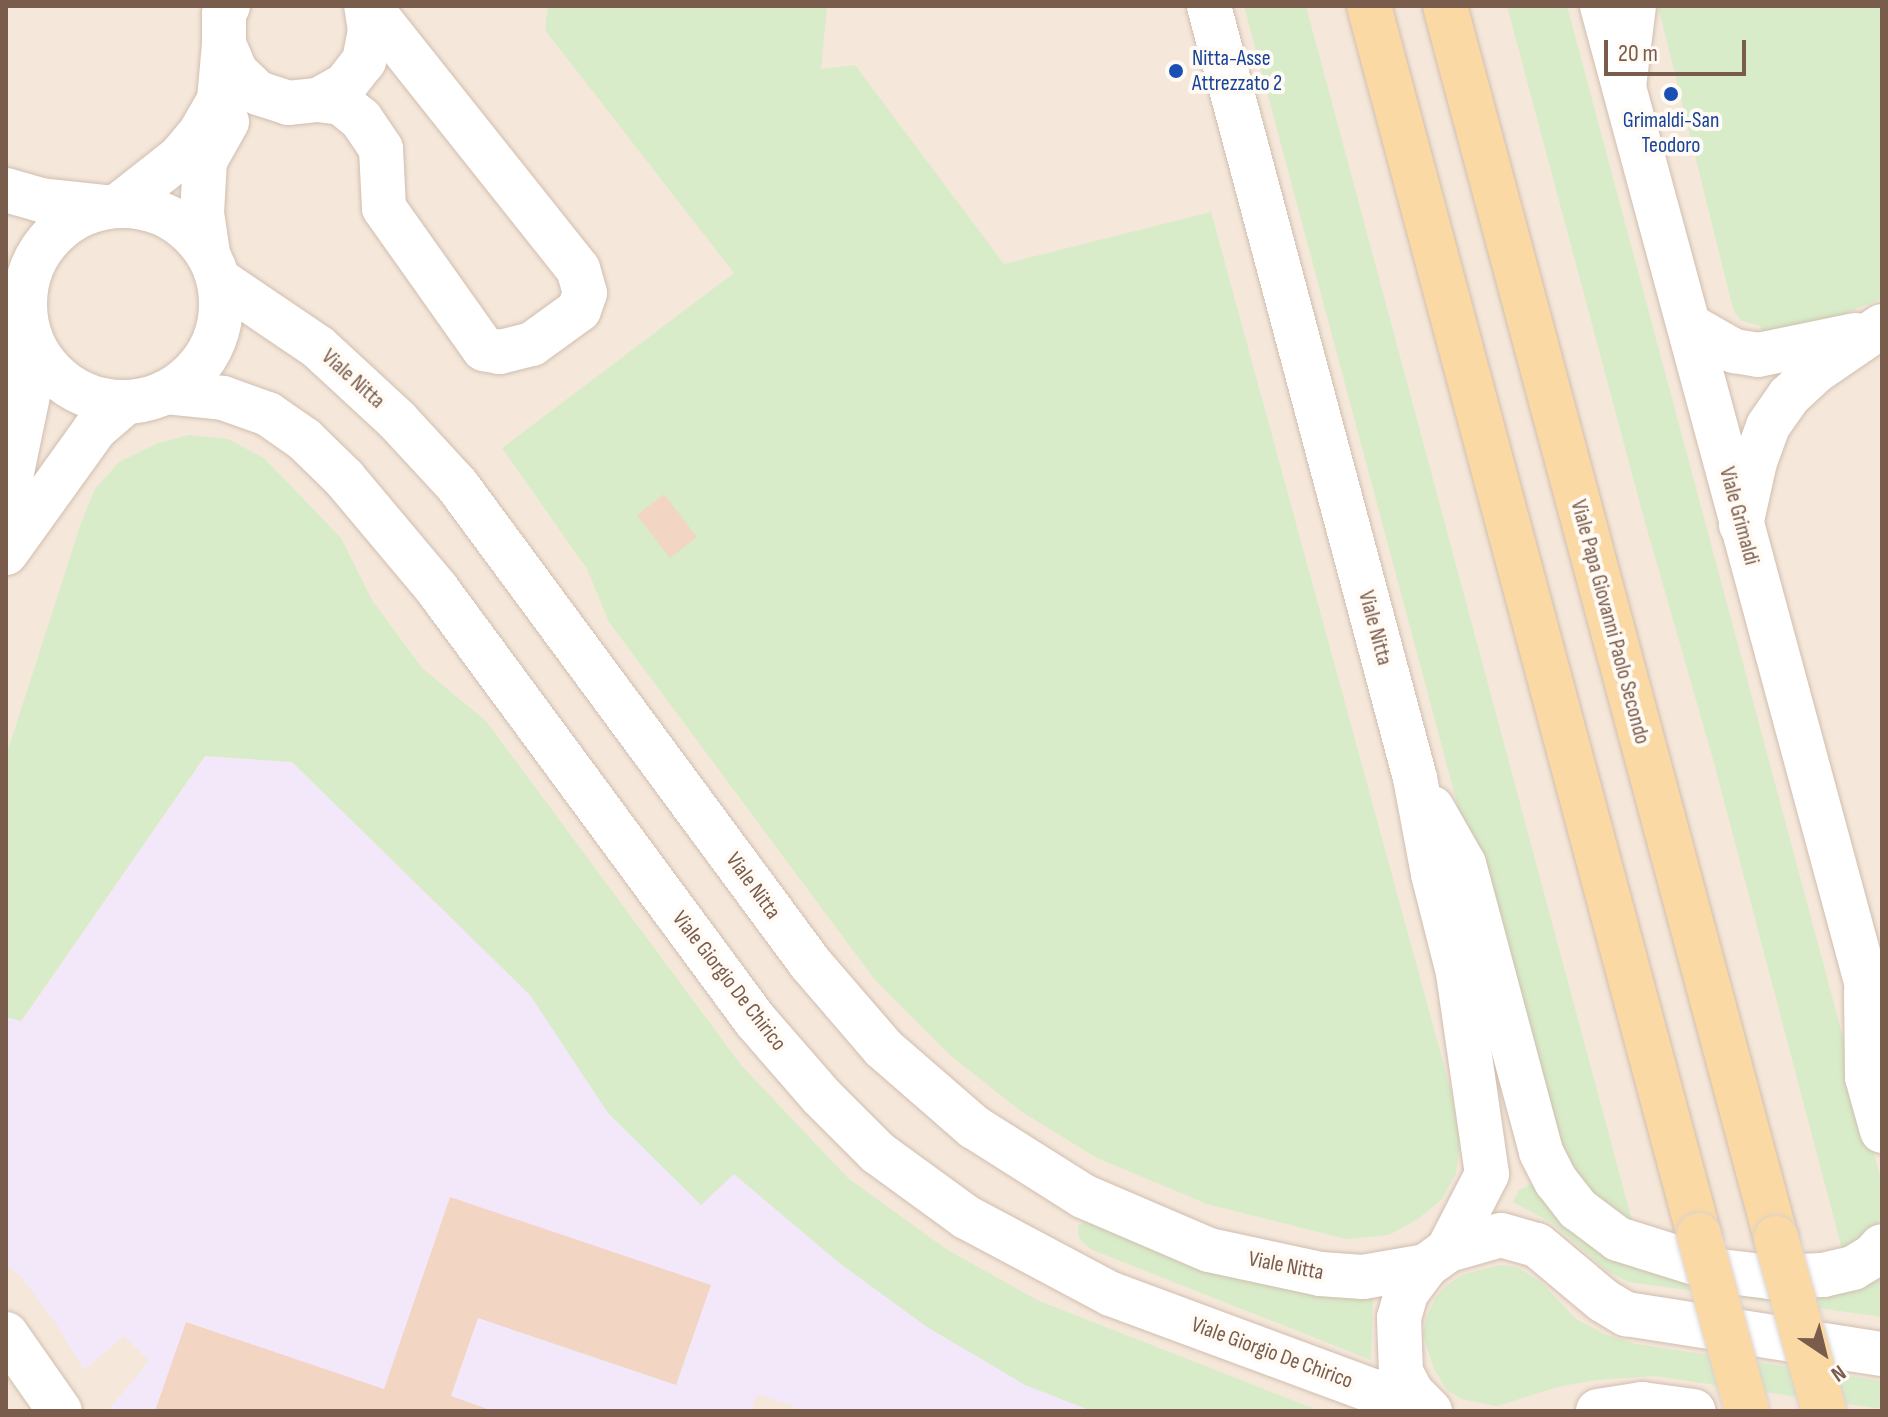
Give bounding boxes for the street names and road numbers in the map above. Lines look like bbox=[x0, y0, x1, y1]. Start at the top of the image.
street label: Viale Nitta bbox=[316, 344, 390, 414]
street label: Viale Grimaldi bbox=[1713, 464, 1765, 568]
street label: Viale Papa Giovanni Paolo Secondo bbox=[1565, 497, 1655, 747]
street label: Viale Nitta bbox=[1352, 588, 1398, 668]
street label: Viale Nitta bbox=[720, 848, 786, 924]
street label: Viale Giorgio De Chirico bbox=[666, 906, 792, 1056]
street label: Viale Nitta bbox=[1246, 1246, 1326, 1286]
street label: Viale Giorgio De Chirico bbox=[1188, 1312, 1356, 1394]

